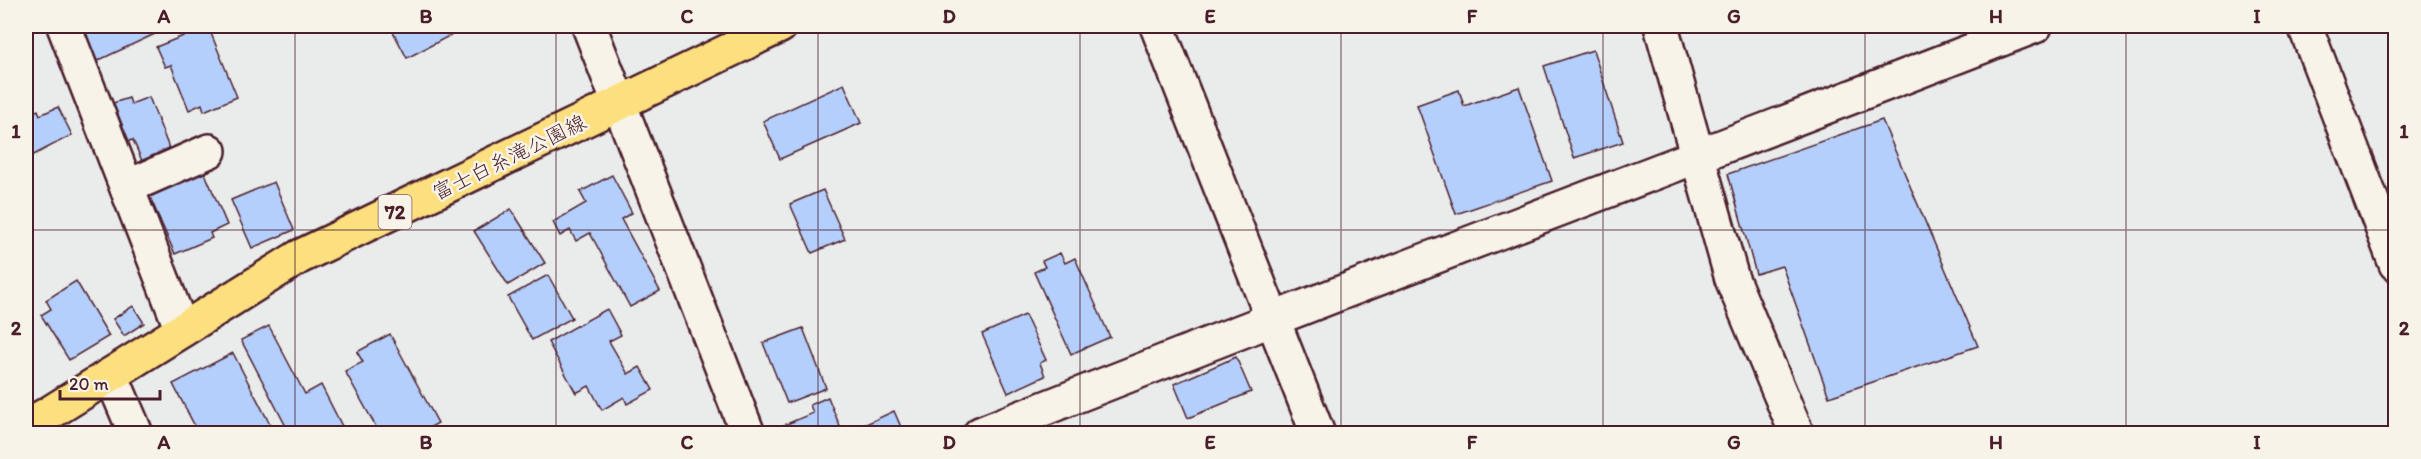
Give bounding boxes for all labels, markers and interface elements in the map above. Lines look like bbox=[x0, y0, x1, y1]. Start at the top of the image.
text: A bbox=[157, 4, 171, 28]
text: B bbox=[420, 4, 433, 28]
text: C bbox=[681, 4, 694, 28]
text: D bbox=[942, 4, 956, 28]
text: E bbox=[1204, 4, 1216, 28]
text: F bbox=[1467, 4, 1478, 28]
text: G bbox=[1727, 4, 1741, 28]
text: H bbox=[1989, 4, 2003, 28]
text: I bbox=[2253, 4, 2261, 28]
street label: 富士白糸滝公園線 bbox=[428, 109, 590, 205]
text: 1 bbox=[11, 119, 21, 143]
text: 1 bbox=[2399, 119, 2409, 143]
road number: 72 bbox=[378, 195, 412, 229]
text: 2 bbox=[11, 316, 22, 340]
text: 2 bbox=[2399, 316, 2410, 340]
scale bar bbox=[60, 363, 160, 401]
text: 20 m bbox=[69, 373, 109, 395]
text: A bbox=[157, 430, 171, 454]
text: B bbox=[420, 430, 433, 454]
text: C bbox=[681, 430, 694, 454]
text: D bbox=[942, 430, 956, 454]
text: E bbox=[1204, 430, 1216, 454]
text: F bbox=[1467, 430, 1478, 454]
text: G bbox=[1727, 430, 1741, 454]
text: H bbox=[1989, 430, 2003, 454]
text: I bbox=[2253, 430, 2261, 454]

